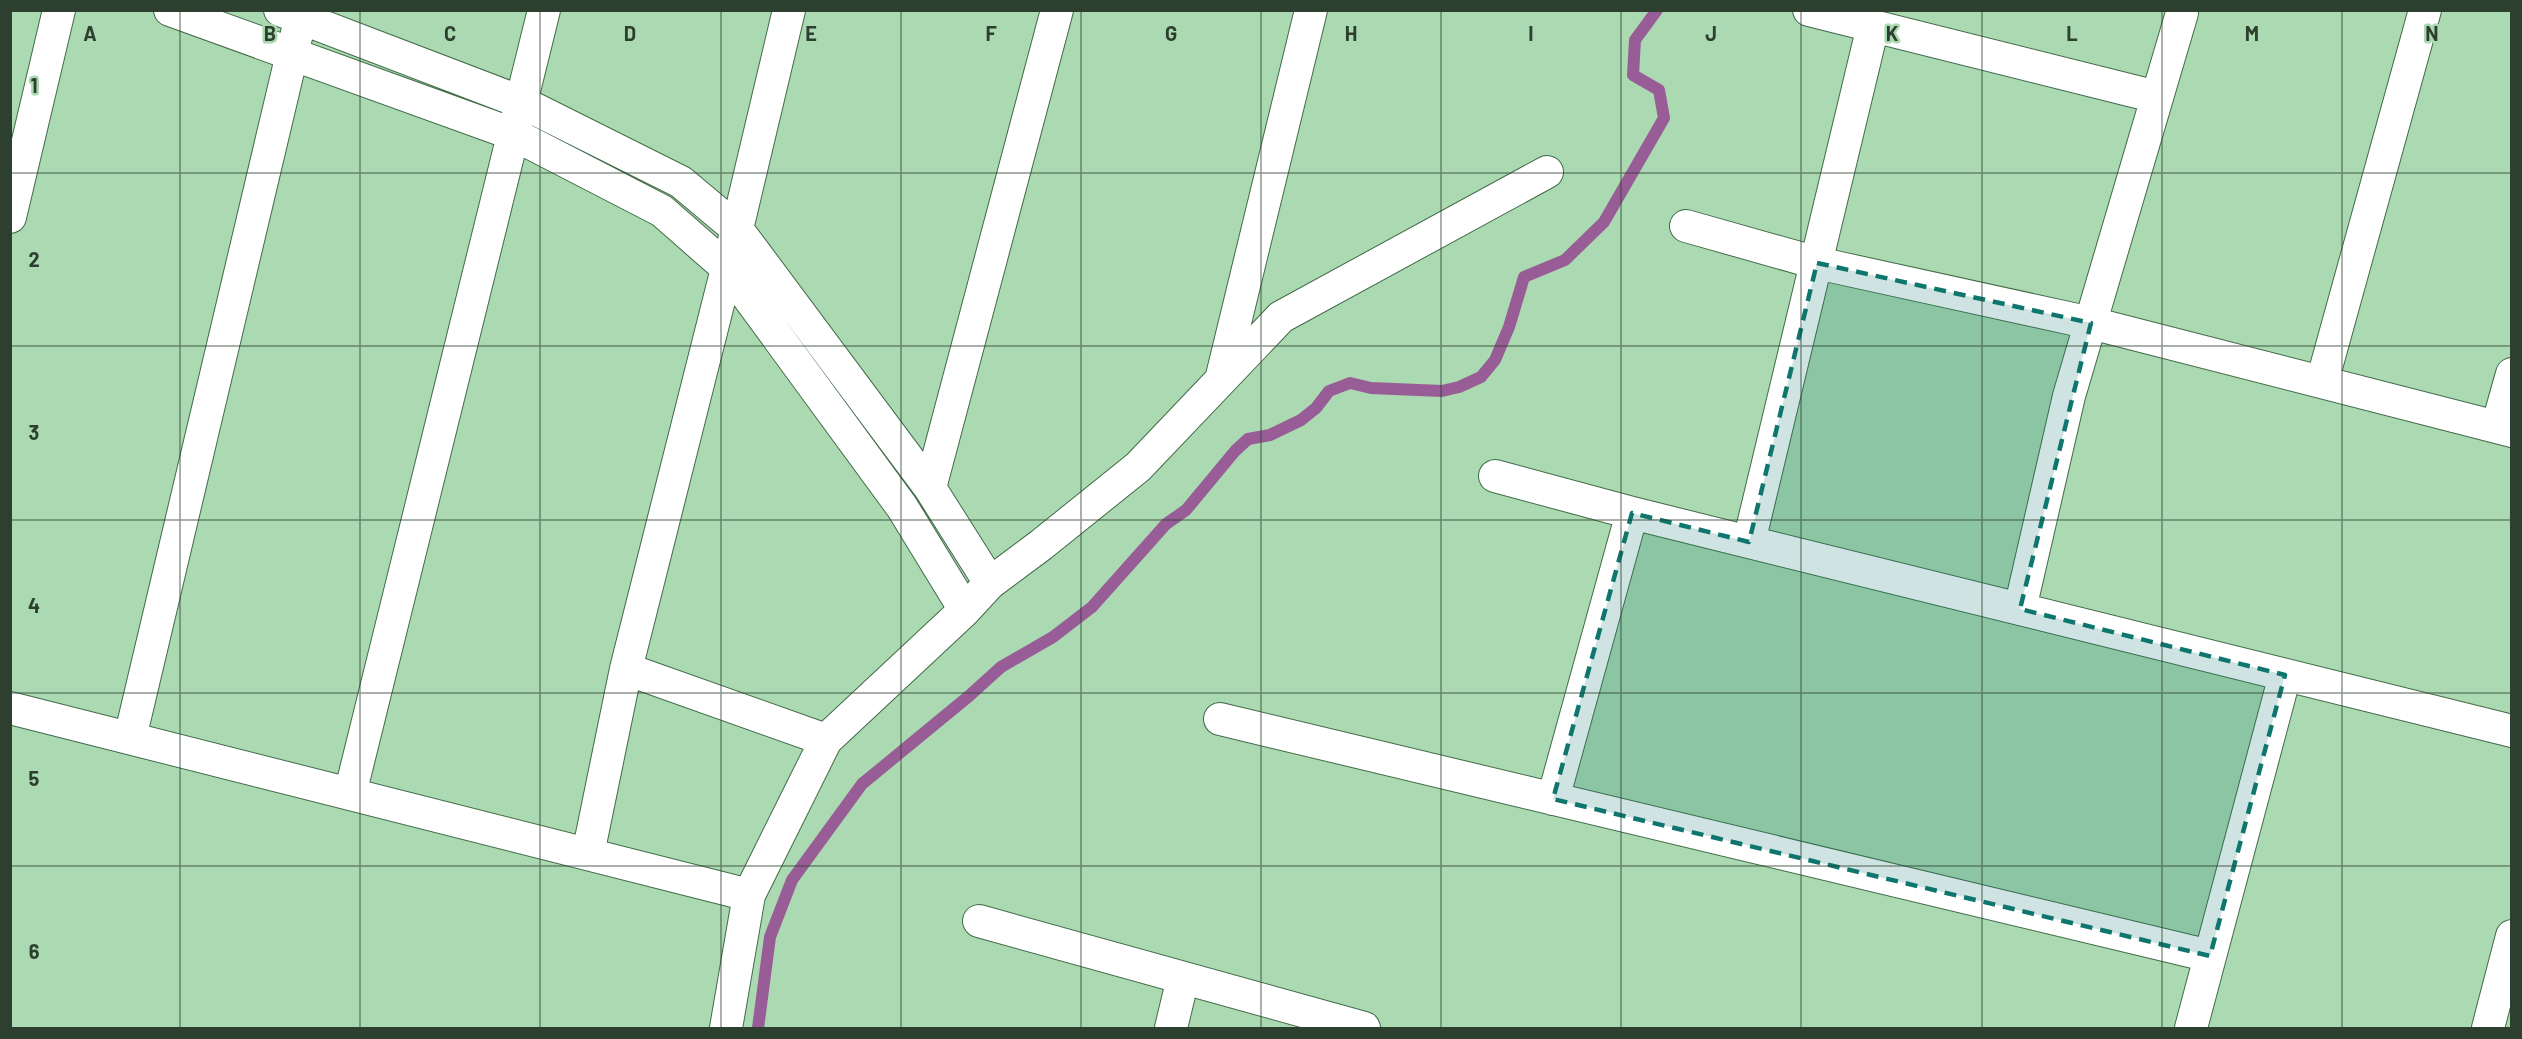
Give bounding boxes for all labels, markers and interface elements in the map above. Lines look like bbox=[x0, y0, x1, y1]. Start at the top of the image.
text: A bbox=[83, 21, 97, 45]
text: B bbox=[264, 21, 276, 45]
text: C bbox=[444, 21, 456, 45]
text: D bbox=[624, 21, 636, 45]
text: E bbox=[805, 21, 817, 45]
text: F bbox=[985, 21, 997, 45]
text: G bbox=[1165, 21, 1177, 45]
text: H bbox=[1345, 21, 1357, 45]
text: I bbox=[1528, 21, 1534, 45]
text: J bbox=[1705, 21, 1717, 45]
text: K bbox=[1886, 21, 1899, 45]
text: L bbox=[2066, 21, 2078, 45]
text: M bbox=[2245, 21, 2259, 45]
text: N bbox=[2425, 21, 2439, 45]
text: 1 bbox=[30, 73, 38, 97]
text: 2 bbox=[28, 247, 40, 271]
text: 3 bbox=[29, 420, 39, 444]
text: 4 bbox=[28, 593, 40, 617]
text: 5 bbox=[29, 766, 40, 790]
text: 6 bbox=[29, 939, 40, 963]

